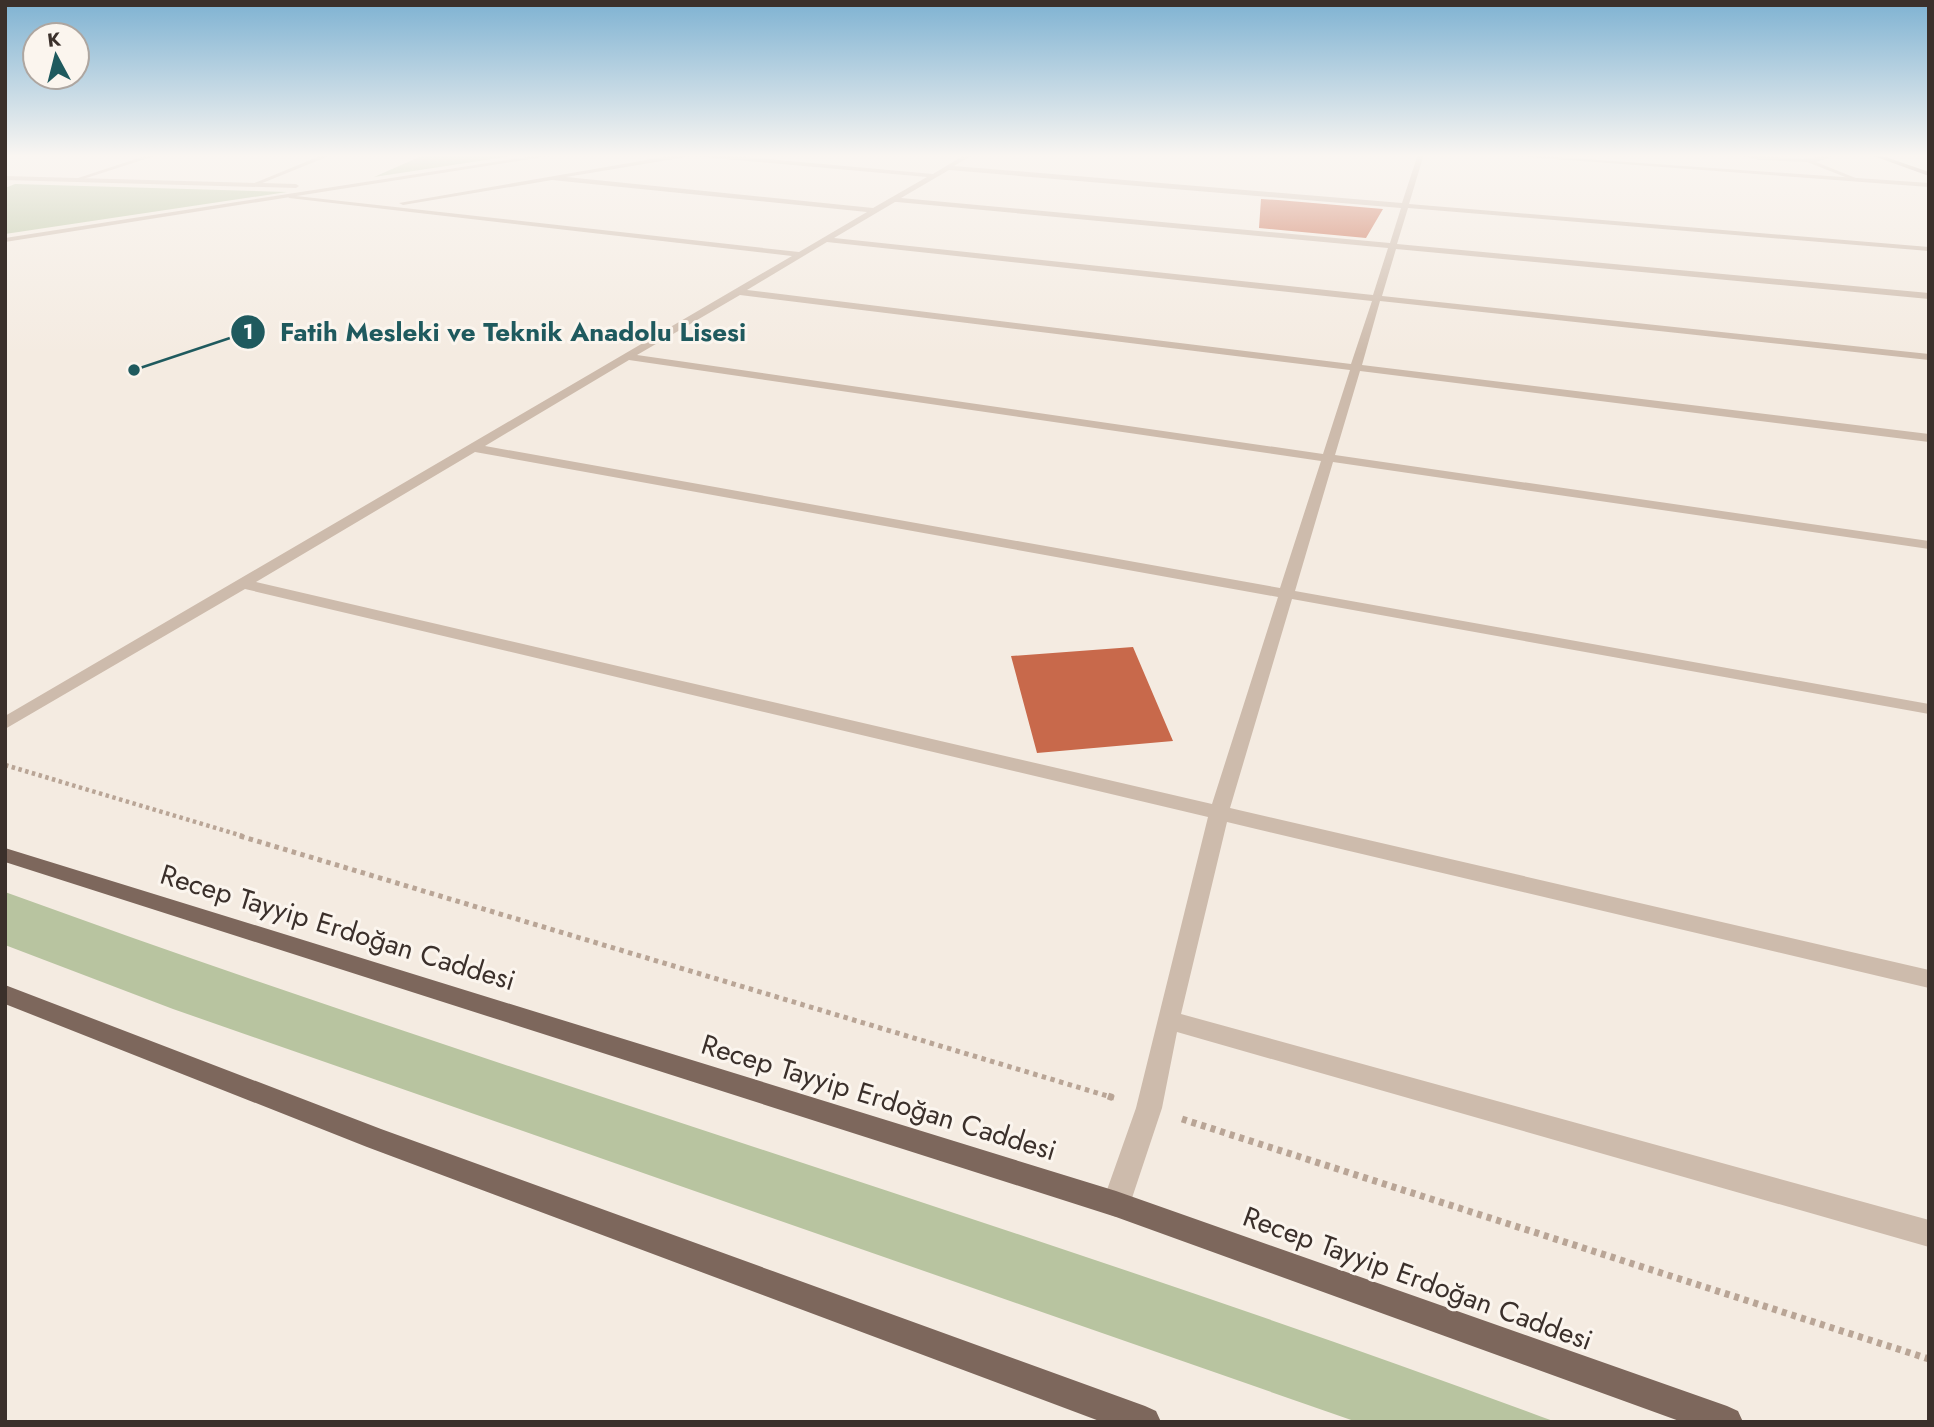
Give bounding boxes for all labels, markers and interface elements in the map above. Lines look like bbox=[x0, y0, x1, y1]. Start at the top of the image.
north arrow bbox=[21, 21, 91, 91]
text: K bbox=[46, 25, 63, 54]
callout: Fatih Mesleki ve Teknik Anadolu Lisesi bbox=[231, 308, 760, 355]
text: Fatih Mesleki ve Teknik Anadolu Lisesi bbox=[280, 313, 746, 351]
text: 1 bbox=[243, 317, 253, 347]
street label: Recep Tayyip Erdoğan Caddesi bbox=[155, 854, 520, 1001]
street label: Recep Tayyip Erdoğan Caddesi bbox=[696, 1024, 1061, 1171]
street label: Recep Tayyip Erdoğan Caddesi bbox=[1237, 1196, 1598, 1361]

